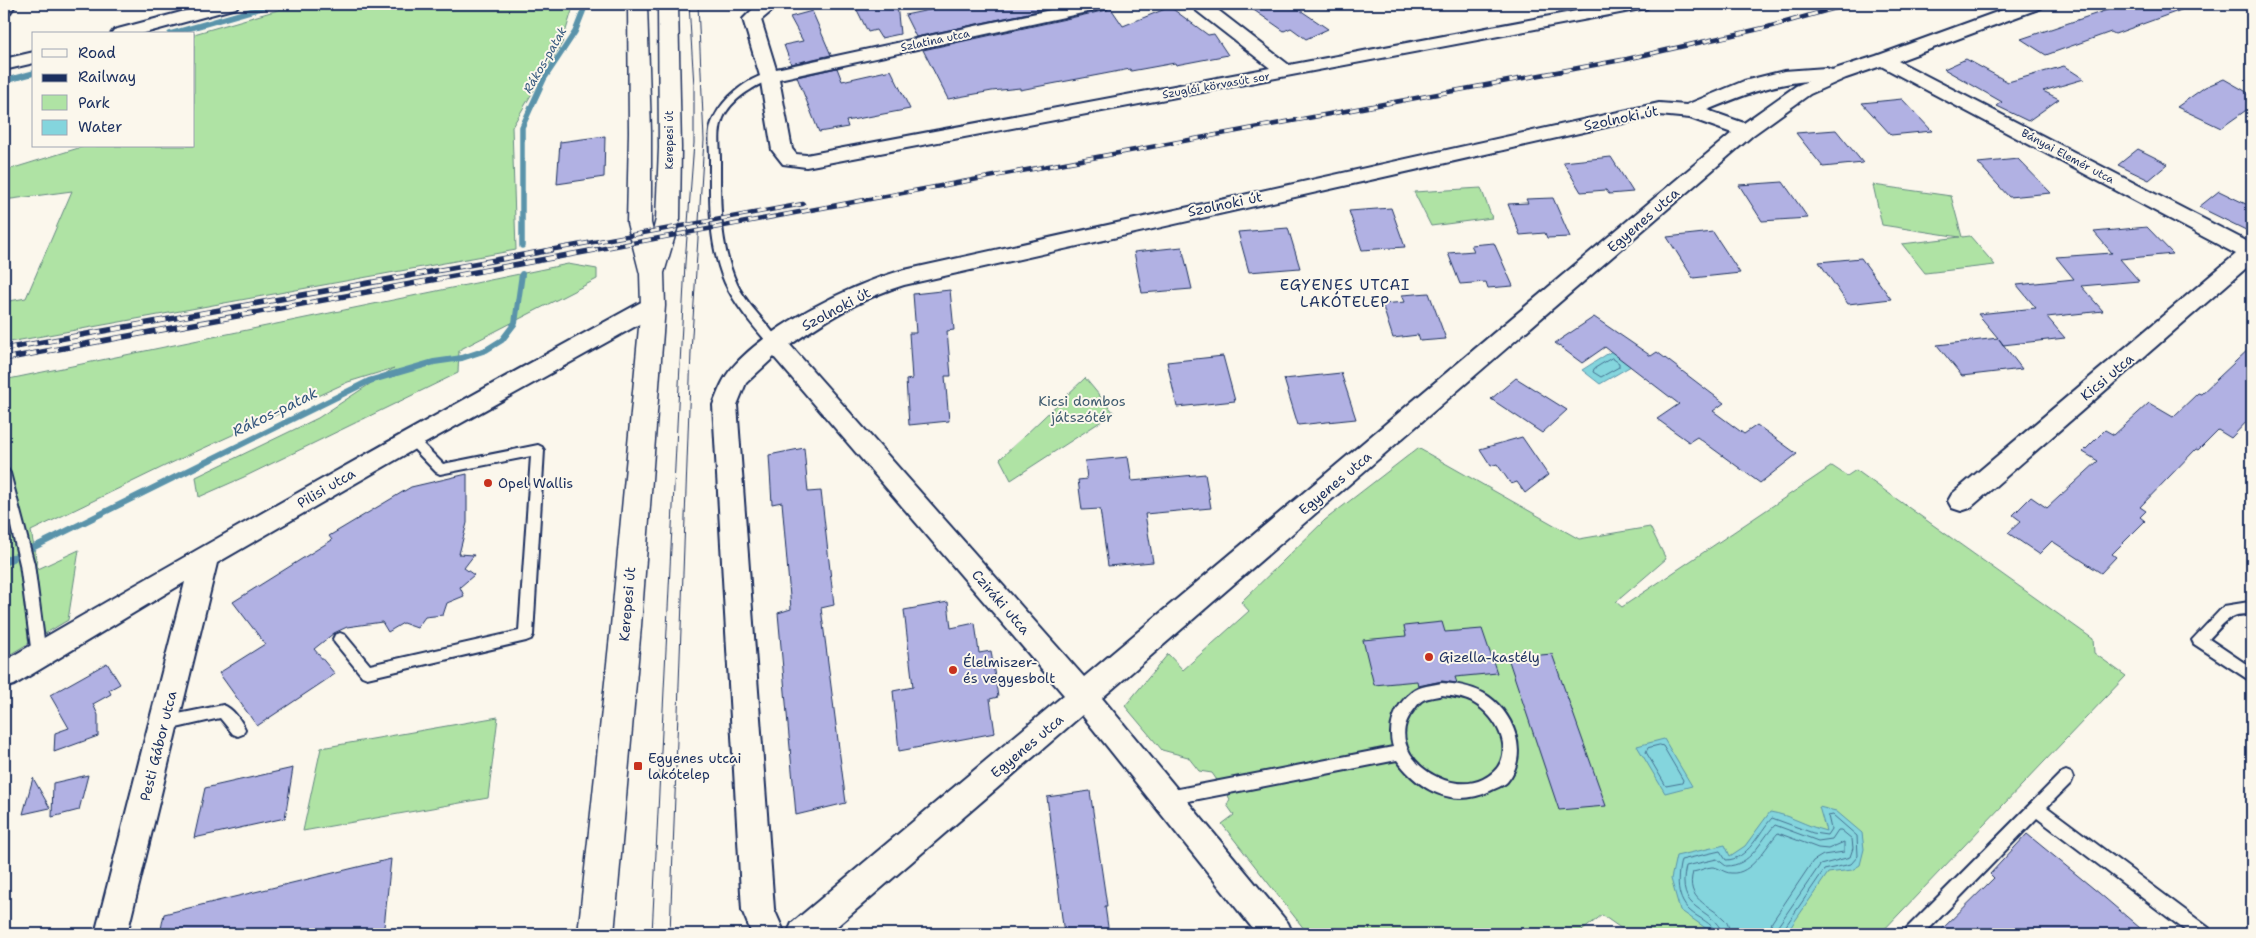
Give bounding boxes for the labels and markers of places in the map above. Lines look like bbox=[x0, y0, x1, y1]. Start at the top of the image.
place label: Opel Wallis bbox=[498, 474, 573, 492]
marker: Opel Wallis bbox=[482, 477, 494, 489]
place label: Gizella-kastély bbox=[1439, 648, 1540, 666]
marker: Gizella-kastély bbox=[1423, 651, 1435, 663]
place label: Élelmiszer- és vegyesbolt bbox=[963, 653, 1055, 687]
marker: Élelmiszer- és vegyesbolt bbox=[947, 664, 959, 676]
place label: Egyenes utcai lakótelep bbox=[648, 749, 742, 783]
marker: Egyenes utcai lakótelep bbox=[632, 760, 644, 772]

